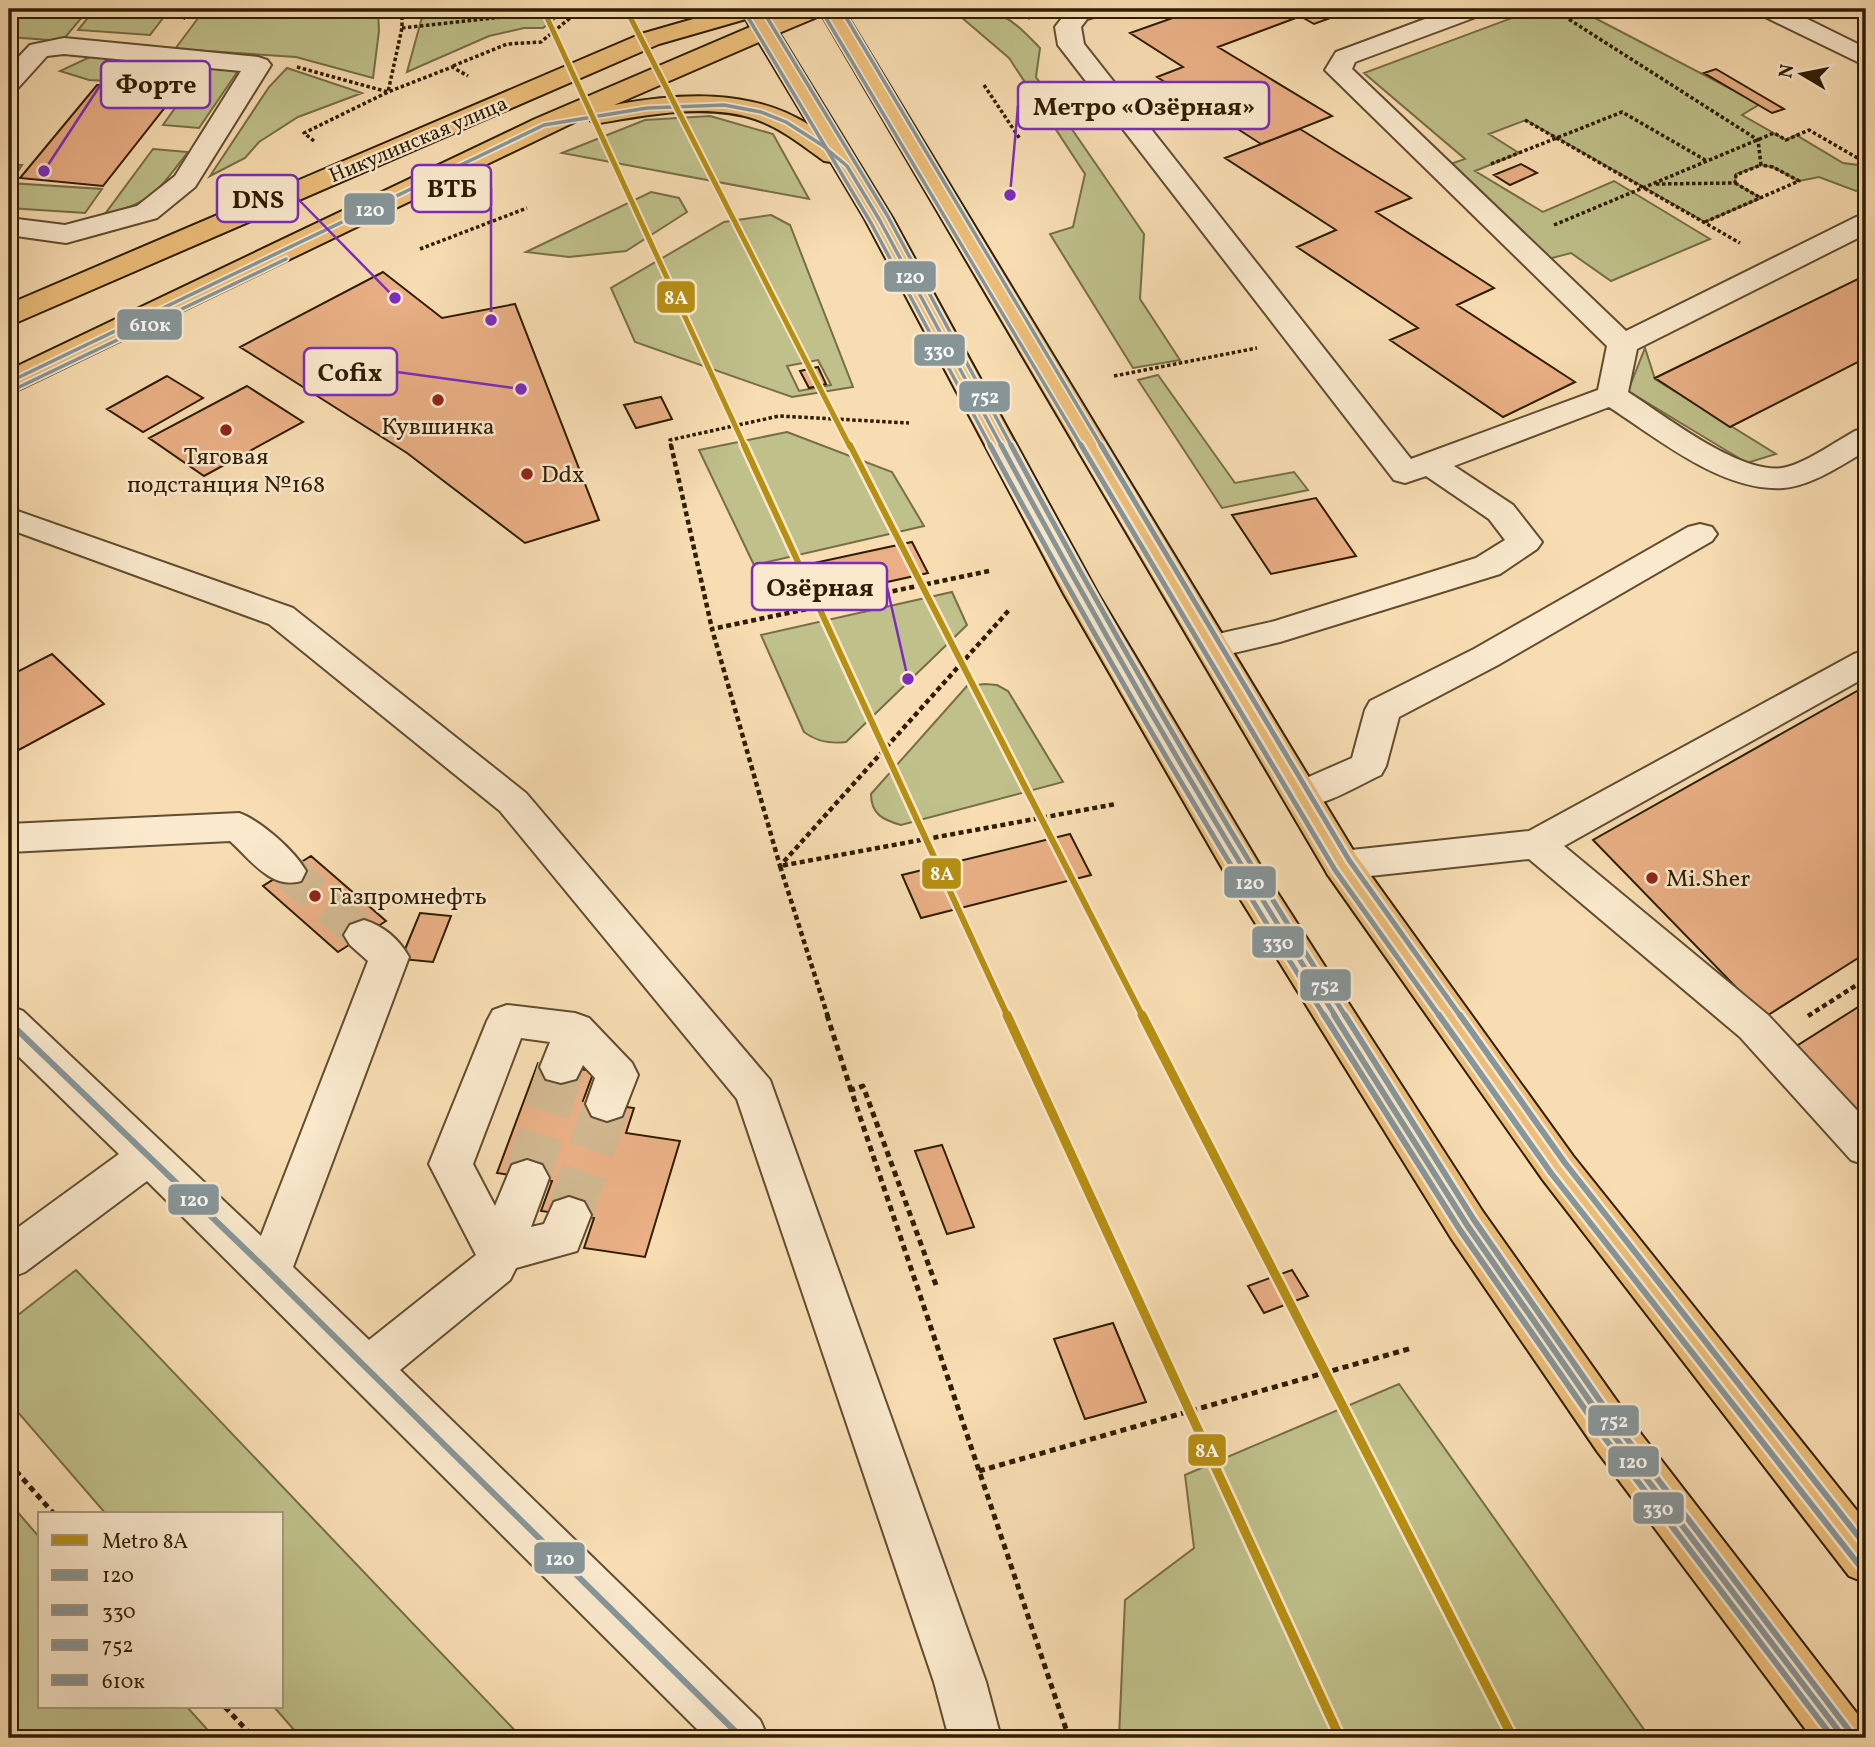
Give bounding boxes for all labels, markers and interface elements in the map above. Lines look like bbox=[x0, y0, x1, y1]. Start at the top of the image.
north arrow bbox=[1766, 38, 1836, 108]
callout: Форте bbox=[101, 61, 210, 108]
text: N bbox=[1773, 62, 1801, 80]
text: Форте bbox=[116, 68, 196, 104]
callout: Метро «Озёрная» bbox=[1018, 82, 1269, 129]
street label: Никулинская улица bbox=[325, 90, 512, 191]
text: Метро «Озёрная» bbox=[1033, 90, 1255, 126]
callout: ВТБ bbox=[412, 165, 491, 212]
text: ВТБ bbox=[427, 172, 477, 208]
callout: DNS bbox=[217, 175, 298, 222]
text: DNS bbox=[232, 183, 284, 219]
line badge: 120 bbox=[343, 192, 396, 226]
text: 120 bbox=[355, 198, 385, 224]
line badge: 120 bbox=[883, 260, 937, 293]
text: 120 bbox=[895, 265, 925, 291]
line badge: 8А bbox=[656, 280, 696, 314]
text: 8А bbox=[664, 286, 688, 312]
line badge: 610к bbox=[116, 308, 183, 341]
text: 610к bbox=[129, 313, 171, 339]
line badge: 330 bbox=[913, 333, 966, 367]
text: 330 bbox=[924, 339, 955, 365]
callout: Cofix bbox=[304, 348, 397, 395]
text: Cofix bbox=[318, 356, 383, 392]
line badge: 752 bbox=[958, 380, 1011, 413]
text: 752 bbox=[971, 385, 999, 411]
marker: Кувшинка bbox=[430, 392, 446, 408]
place label: Кувшинка bbox=[381, 411, 495, 445]
marker: Тяговая подстанция №168 bbox=[218, 422, 234, 438]
place label: Тяговая подстанция №168 bbox=[127, 441, 325, 503]
place label: Ddx bbox=[541, 459, 585, 493]
marker: Ddx bbox=[519, 466, 535, 482]
callout: Озёрная bbox=[752, 563, 887, 610]
text: Озёрная bbox=[766, 571, 874, 607]
line badge: 8А bbox=[921, 857, 962, 890]
text: 8А bbox=[930, 862, 954, 888]
place label: Mi.Sher bbox=[1666, 863, 1750, 897]
line badge: 120 bbox=[1223, 865, 1277, 899]
marker: Mi.Sher bbox=[1644, 870, 1660, 886]
text: 120 bbox=[1235, 871, 1265, 897]
place label: Газпромнефть bbox=[329, 881, 487, 915]
marker: Газпромнефть bbox=[307, 888, 323, 904]
line badge: 330 bbox=[1251, 925, 1305, 959]
text: 330 bbox=[1263, 931, 1294, 957]
line badge: 752 bbox=[1299, 968, 1352, 1002]
text: 752 bbox=[1311, 974, 1339, 1000]
line badge: 120 bbox=[167, 1183, 220, 1216]
text: 120 bbox=[179, 1188, 209, 1214]
line badge: 752 bbox=[1587, 1404, 1640, 1437]
text: 752 bbox=[1600, 1409, 1628, 1435]
line badge: 8А bbox=[1187, 1433, 1227, 1467]
text: 8А bbox=[1195, 1439, 1219, 1465]
line badge: 120 bbox=[1607, 1445, 1660, 1478]
text: 120 bbox=[1618, 1450, 1648, 1476]
line badge: 330 bbox=[1632, 1491, 1685, 1525]
text: 330 bbox=[1643, 1497, 1674, 1523]
legend bbox=[38, 1512, 284, 1708]
text: Metro 8А bbox=[102, 1528, 188, 1557]
line badge: 120 bbox=[533, 1541, 586, 1575]
text: 120 bbox=[545, 1547, 575, 1573]
text: 120 bbox=[102, 1562, 134, 1591]
text: 330 bbox=[102, 1598, 136, 1627]
text: 752 bbox=[102, 1632, 134, 1661]
text: 610к bbox=[102, 1668, 145, 1697]

